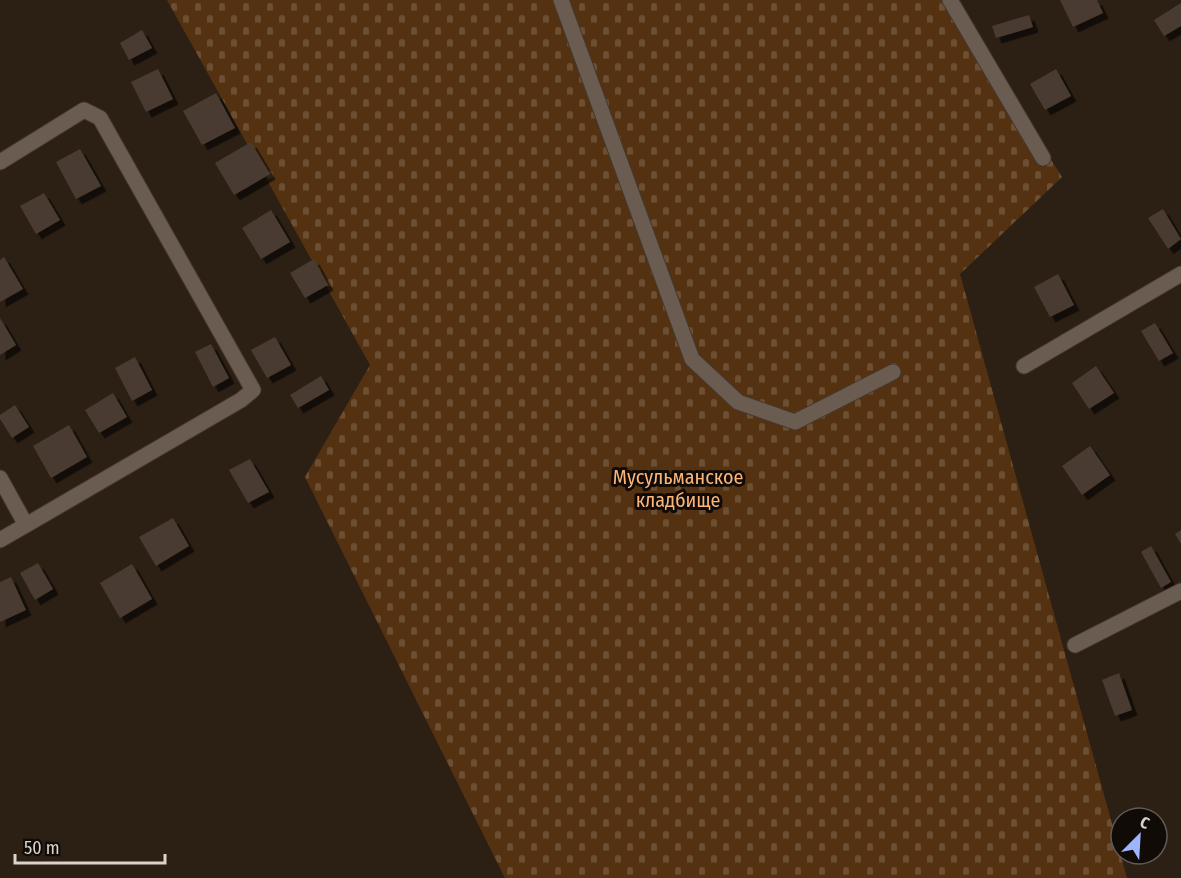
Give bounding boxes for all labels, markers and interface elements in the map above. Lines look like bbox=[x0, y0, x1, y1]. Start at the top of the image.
park label: Мусульманское кладбище bbox=[613, 465, 743, 512]
north arrow bbox=[1109, 806, 1169, 866]
text: С bbox=[1137, 812, 1153, 833]
scale bar bbox=[15, 827, 165, 865]
text: 50 m bbox=[24, 837, 60, 859]

